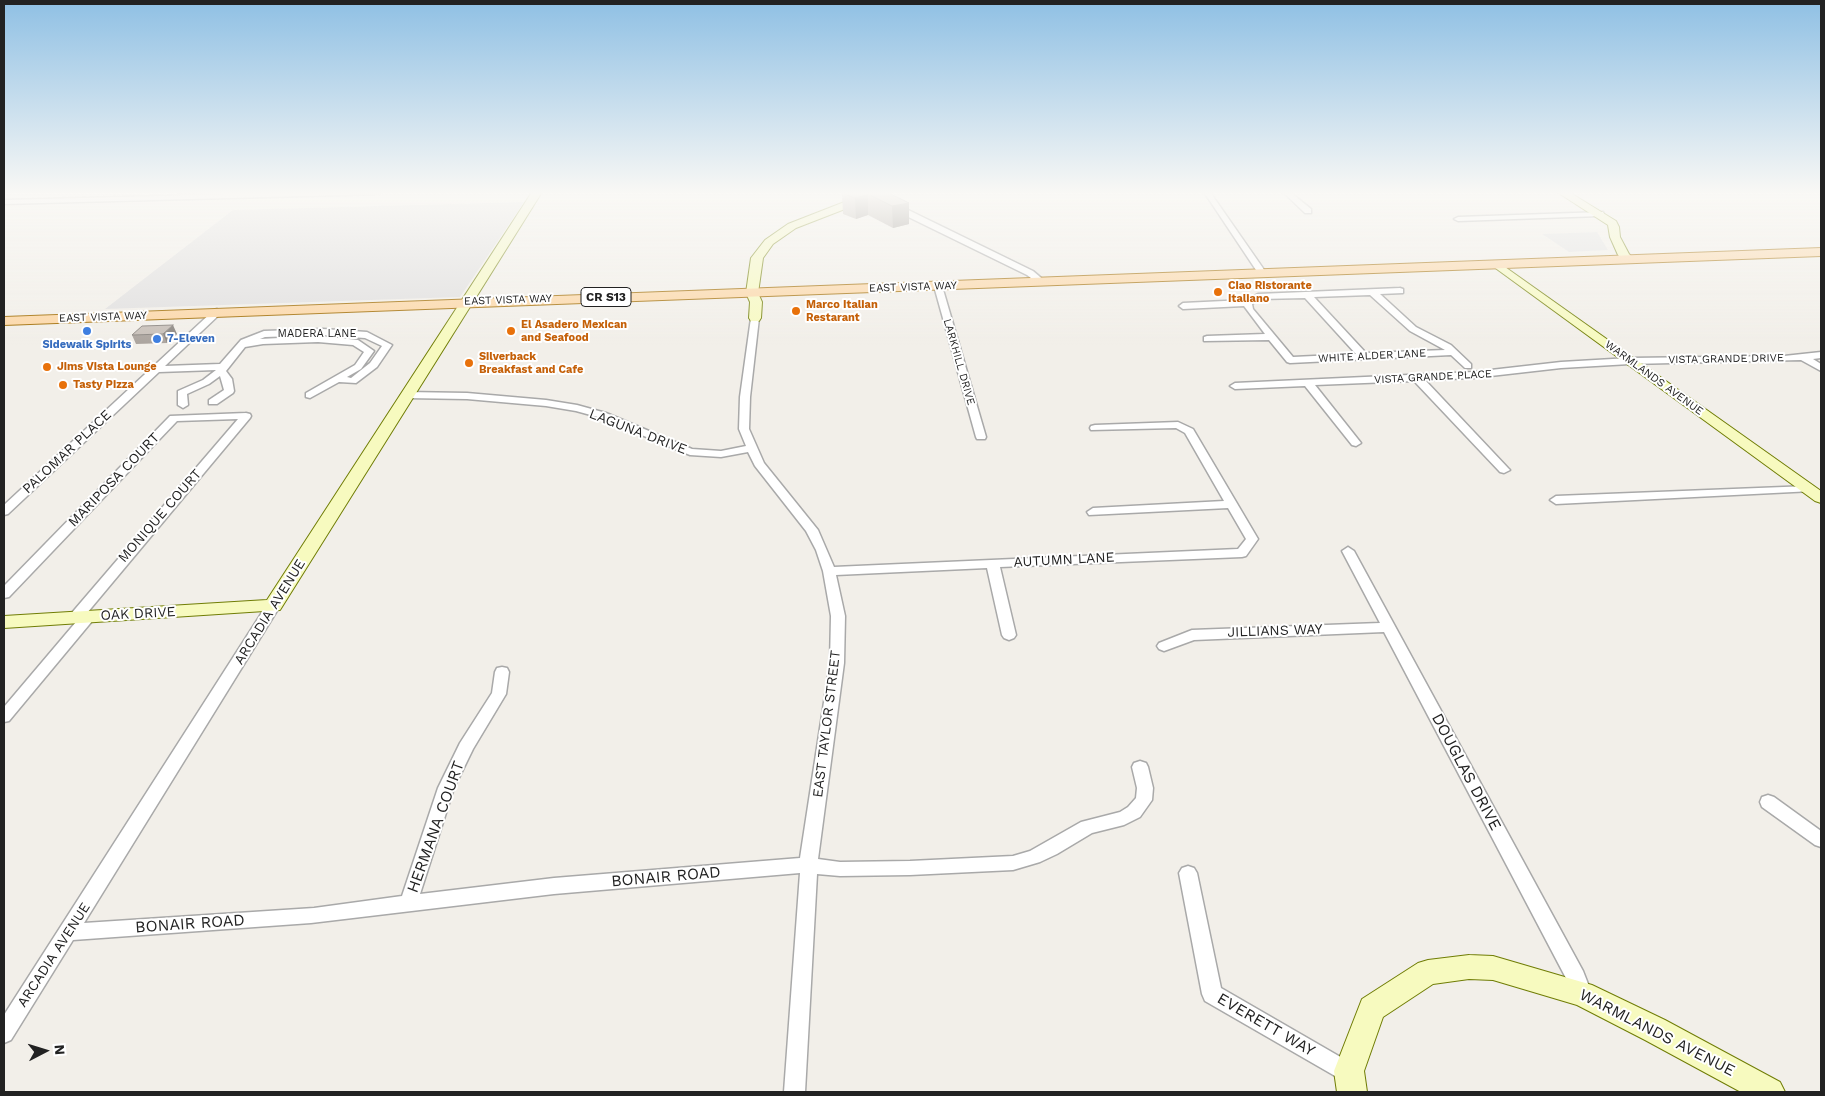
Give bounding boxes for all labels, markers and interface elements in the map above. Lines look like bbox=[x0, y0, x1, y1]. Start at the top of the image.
street label: EAST VISTA WAY bbox=[869, 279, 957, 295]
place label: Ciao Ristorante Italiano bbox=[1228, 279, 1312, 305]
marker: Ciao Ristorante Italiano bbox=[1212, 286, 1224, 298]
road number: CR S13 bbox=[581, 288, 631, 306]
street label: EAST VISTA WAY bbox=[464, 292, 552, 308]
place label: Marco Italian Restarant bbox=[806, 298, 878, 324]
marker: Marco Italian Restarant bbox=[790, 305, 802, 317]
street label: EAST VISTA WAY bbox=[59, 309, 147, 325]
street label: LARKHILL DRIVE bbox=[940, 317, 978, 407]
place label: El Asadero Mexican and Seafood bbox=[521, 318, 627, 344]
marker: Sidewalk Spirits bbox=[81, 325, 93, 337]
marker: El Asadero Mexican and Seafood bbox=[505, 325, 517, 337]
street label: MADERA LANE bbox=[278, 327, 356, 341]
place label: 7-Eleven bbox=[167, 332, 215, 346]
marker: 7-Eleven bbox=[151, 333, 163, 345]
place label: Sidewalk Spirits bbox=[43, 338, 131, 352]
street label: WARMLANDS AVENUE bbox=[1602, 338, 1706, 418]
street label: WHITE ALDER LANE bbox=[1318, 347, 1426, 365]
place label: Silverback Breakfast and Cafe bbox=[479, 350, 583, 376]
street label: VISTA GRANDE DRIVE bbox=[1668, 351, 1784, 367]
marker: Silverback Breakfast and Cafe bbox=[463, 357, 475, 369]
place label: Jims Vista Lounge bbox=[57, 360, 157, 374]
marker: Jims Vista Lounge bbox=[41, 361, 53, 373]
street label: VISTA GRANDE PLACE bbox=[1374, 367, 1492, 387]
place label: Tasty Pizza bbox=[73, 378, 134, 392]
marker: Tasty Pizza bbox=[57, 379, 69, 391]
street label: LAGUNA DRIVE bbox=[587, 406, 689, 458]
street label: PALOMAR PLACE bbox=[19, 407, 115, 497]
street label: MARIPOSA COURT bbox=[65, 430, 163, 530]
street label: MONIQUE COURT bbox=[115, 466, 205, 566]
street label: AUTUMN LANE bbox=[1013, 549, 1115, 571]
street label: ARCADIA AVENUE bbox=[231, 556, 309, 668]
street label: OAK DRIVE bbox=[100, 604, 176, 624]
street label: JILLIANS WAY bbox=[1227, 621, 1323, 641]
street label: EAST TAYLOR STREET bbox=[810, 649, 844, 799]
street label: DOUGLAS DRIVE bbox=[1427, 710, 1505, 834]
street label: HERMANA COURT bbox=[403, 758, 469, 896]
street label: BONAIR ROAD bbox=[610, 863, 722, 891]
street label: ARCADIA AVENUE bbox=[14, 900, 94, 1010]
street label: BONAIR ROAD bbox=[135, 911, 245, 937]
street label: WARMLANDS AVENUE bbox=[1576, 985, 1738, 1081]
street label: EVERETT WAY bbox=[1214, 989, 1318, 1061]
north arrow bbox=[20, 1026, 70, 1076]
text: N bbox=[52, 1044, 68, 1056]

